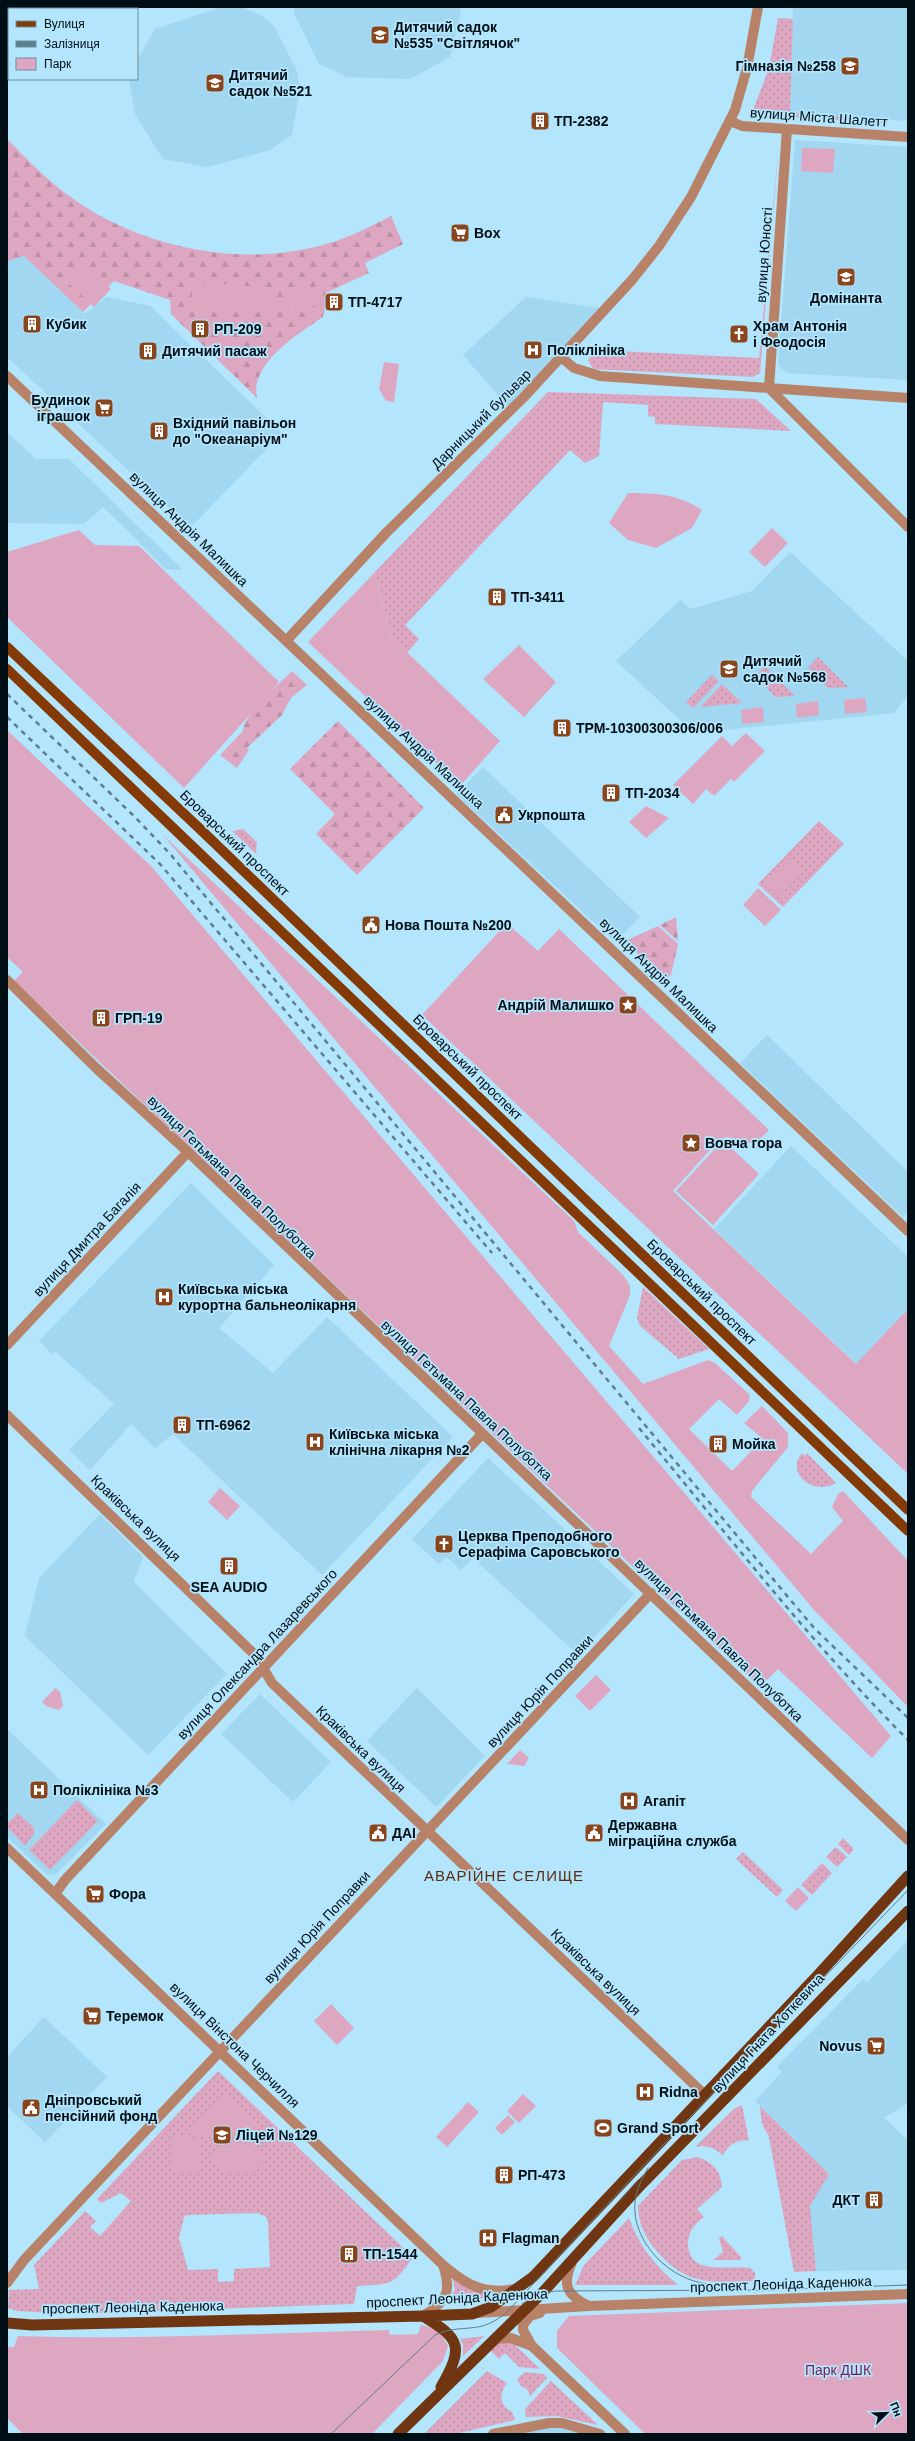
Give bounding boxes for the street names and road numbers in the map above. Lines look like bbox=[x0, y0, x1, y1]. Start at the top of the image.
street label: вулиця Міста Шалетт bbox=[750, 104, 889, 130]
street label: вулиця Юності bbox=[753, 207, 775, 303]
street label: Дарницький бульвар bbox=[428, 366, 534, 472]
street label: вулиця Андрія Малишка bbox=[127, 468, 252, 590]
street label: вулиця Андрія Малишка bbox=[361, 692, 487, 812]
street label: Броварський проспект bbox=[177, 787, 293, 900]
street label: вулиця Андрія Малишка bbox=[597, 914, 722, 1036]
street label: Броварський проспект bbox=[410, 1011, 526, 1124]
street label: вулиця Гетьмана Павла Полуботка bbox=[145, 1092, 320, 1262]
street label: вулиця Дмитра Багалія bbox=[30, 1178, 144, 1300]
street label: Броварський проспект bbox=[644, 1236, 760, 1349]
street label: вулиця Гетьмана Павла Полуботка bbox=[378, 1317, 556, 1484]
street label: Краківська вулиця bbox=[88, 1471, 184, 1565]
street label: вулиця Гетьмана Павла Полуботка bbox=[632, 1555, 807, 1725]
street label: вулиця Олександра Лазаревського bbox=[174, 1565, 340, 1743]
street label: вулиця Юрія Поправки bbox=[484, 1631, 596, 1751]
street label: Краківська вулиця bbox=[313, 1702, 409, 1796]
street label: вулиця Юрія Поправки bbox=[261, 1867, 373, 1987]
street label: Краківська вулиця bbox=[548, 1925, 644, 2019]
street label: вулиця Гната Хоткевича bbox=[709, 1970, 827, 2096]
street label: вулиця Вінстона Черчилля bbox=[167, 1979, 303, 2111]
street label: проспект Леоніда Каденюка bbox=[690, 2273, 872, 2295]
street label: проспект Леоніда Каденюка bbox=[366, 2285, 548, 2311]
street label: проспект Леоніда Каденюка bbox=[42, 2297, 224, 2317]

